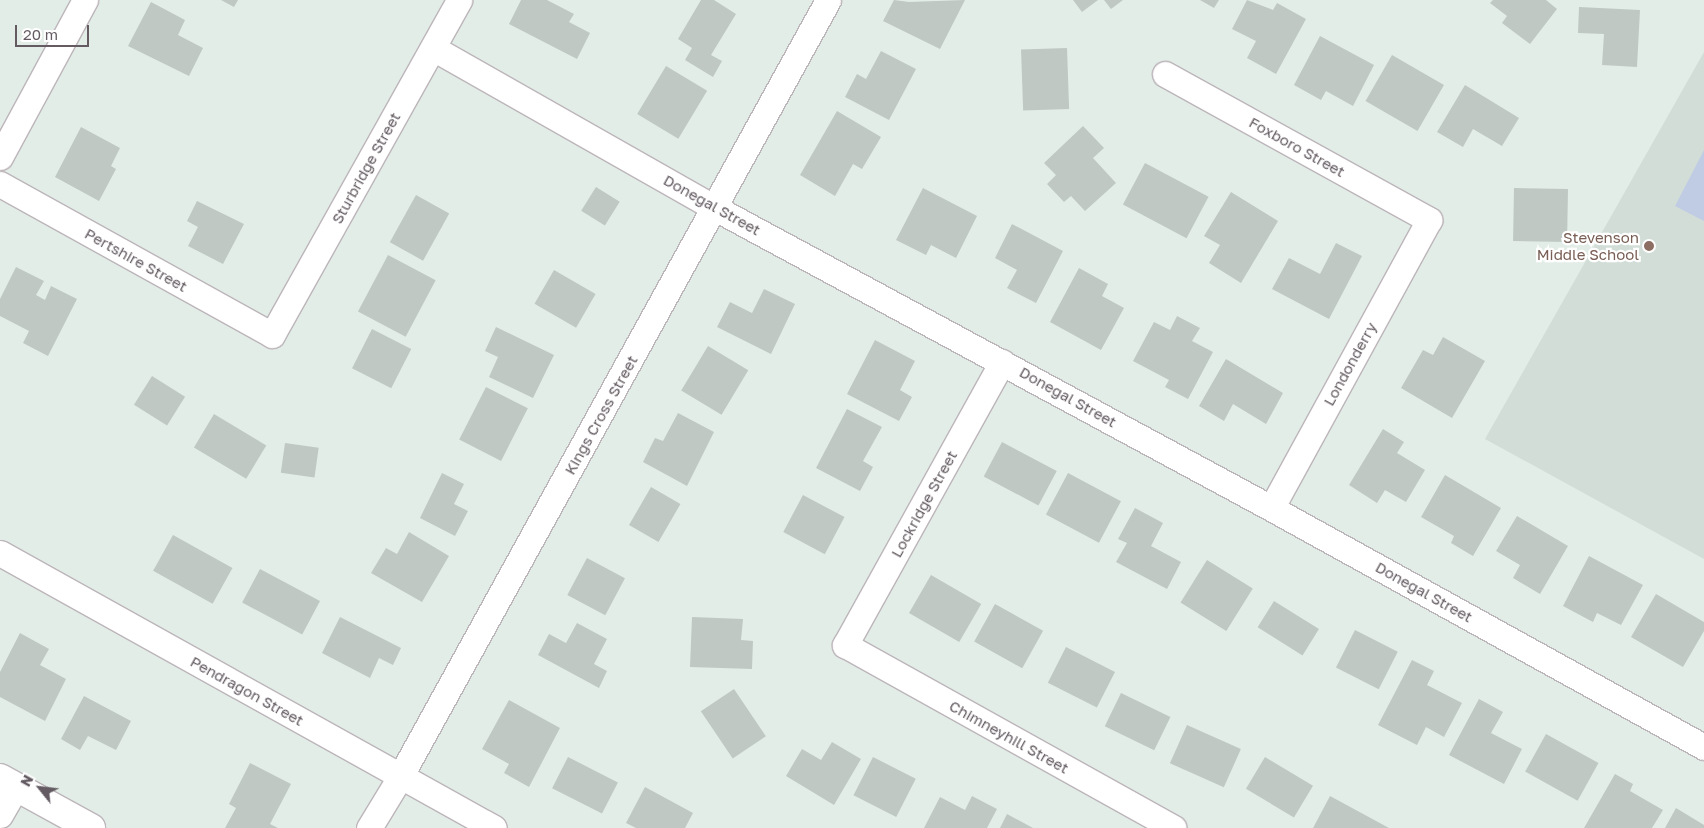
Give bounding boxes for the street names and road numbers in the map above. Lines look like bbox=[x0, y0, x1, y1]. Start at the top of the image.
street label: Sturbridge Street bbox=[328, 109, 404, 227]
street label: Foxboro Street bbox=[1246, 113, 1348, 181]
street label: Donegal Street bbox=[660, 171, 764, 239]
street label: Pertshire Street bbox=[82, 224, 190, 296]
street label: Londonderry bbox=[1320, 319, 1380, 409]
street label: Kings Cross Street bbox=[561, 352, 641, 478]
street label: Donegal Street bbox=[1016, 363, 1120, 431]
street label: Lockridge Street bbox=[887, 448, 961, 560]
street label: Donegal Street bbox=[1372, 558, 1476, 626]
street label: Pendragon Street bbox=[187, 652, 307, 730]
street label: Chimneyhill Street bbox=[946, 697, 1072, 777]

